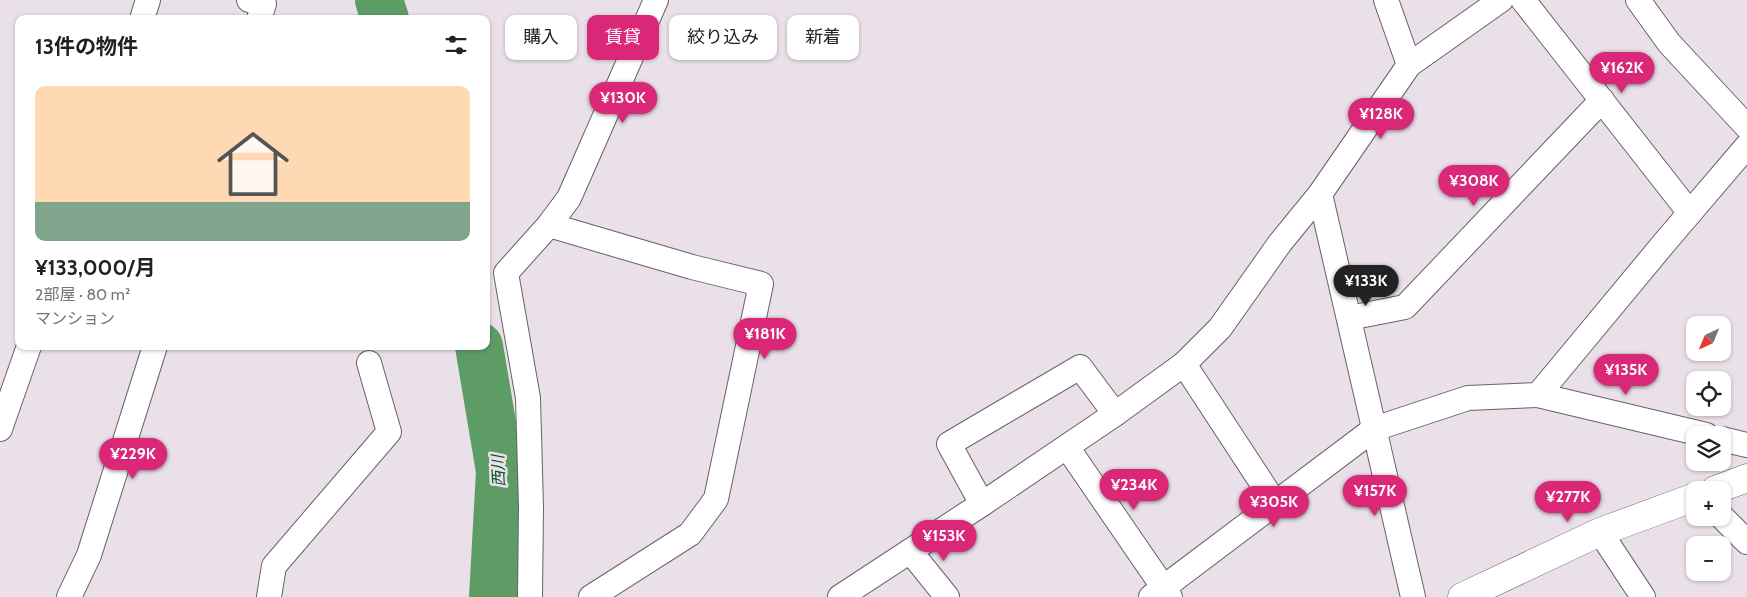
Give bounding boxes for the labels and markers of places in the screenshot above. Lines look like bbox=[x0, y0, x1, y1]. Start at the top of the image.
pin: ¥162K bbox=[1587, 52, 1657, 94]
pin: ¥130K bbox=[588, 82, 658, 124]
pin: ¥128K bbox=[1346, 98, 1416, 140]
pin: ¥308K bbox=[1439, 164, 1509, 207]
pin: ¥133K bbox=[1331, 264, 1401, 307]
pin: ¥181K bbox=[730, 318, 800, 360]
pin: ¥135K bbox=[1591, 354, 1661, 396]
pin: ¥229K bbox=[98, 438, 168, 480]
pin: ¥234K bbox=[1099, 468, 1169, 511]
pin: ¥157K bbox=[1340, 474, 1410, 517]
pin: ¥277K bbox=[1533, 480, 1603, 523]
pin: ¥305K bbox=[1239, 486, 1309, 528]
pin: ¥153K bbox=[909, 520, 979, 562]

